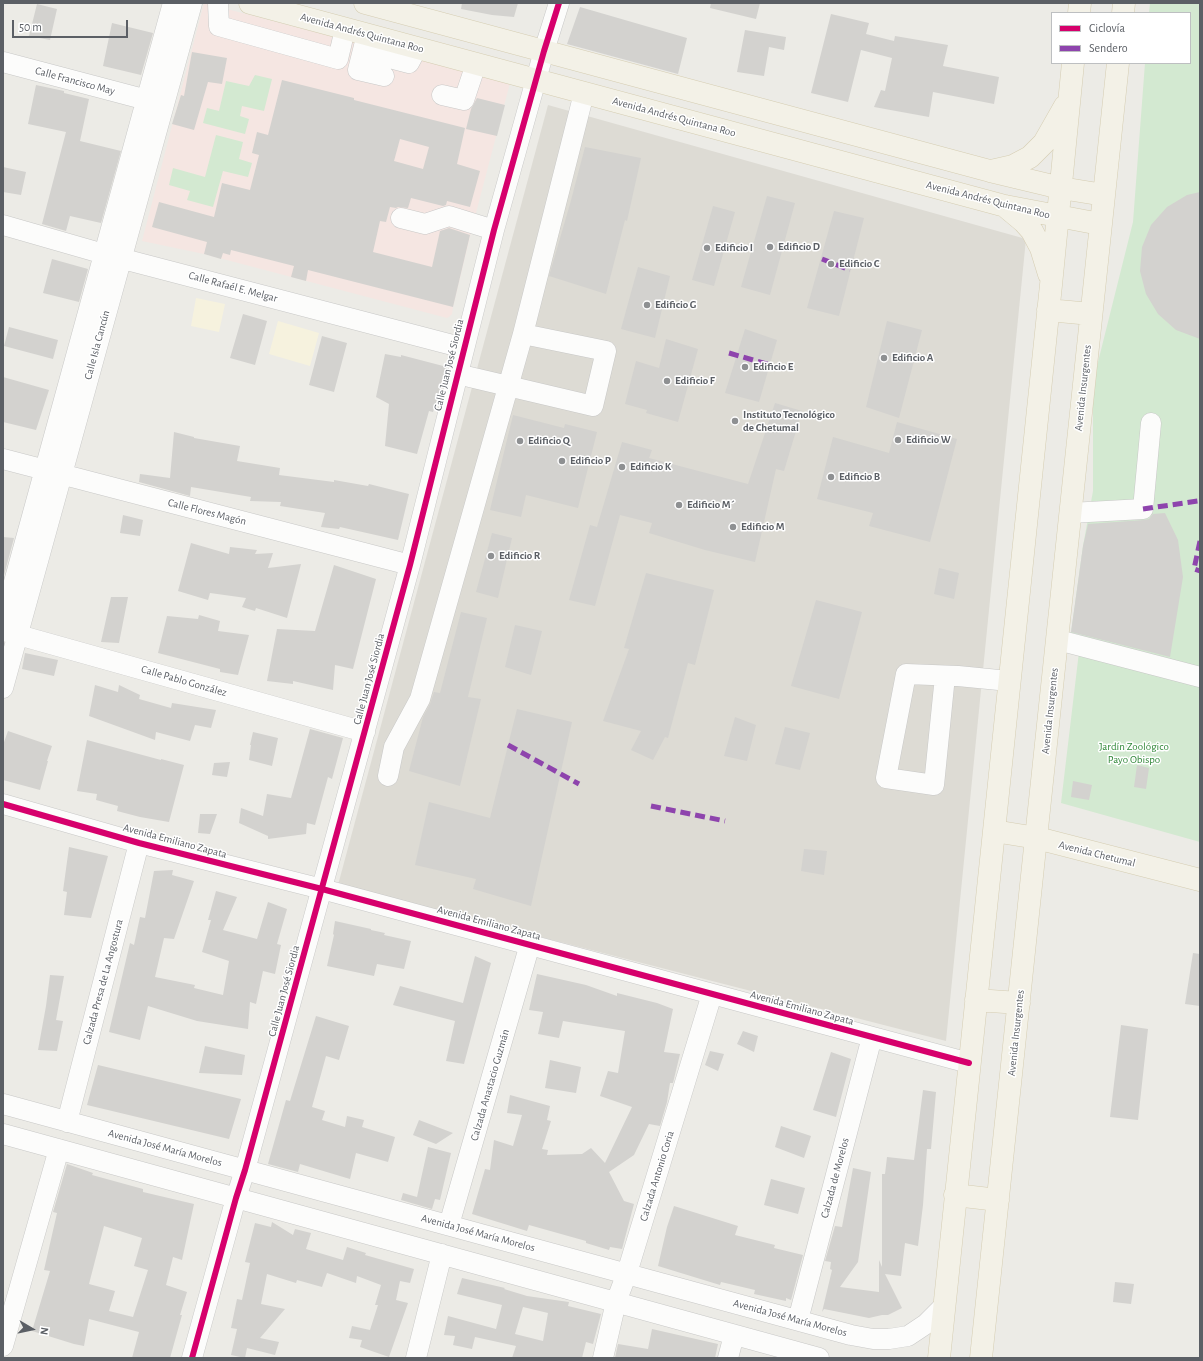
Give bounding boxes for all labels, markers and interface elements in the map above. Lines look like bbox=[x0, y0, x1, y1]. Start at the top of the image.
street label: Avenida Andrés Quintana Roo bbox=[299, 10, 425, 56]
scale bar bbox=[14, 12, 130, 38]
legend bbox=[1051, 12, 1191, 64]
text: 50 m bbox=[19, 21, 42, 33]
text: Ciclovía bbox=[1089, 22, 1125, 34]
text: Sendero bbox=[1089, 42, 1128, 54]
street label: Calle Francisco May bbox=[34, 64, 116, 98]
street label: Avenida Andrés Quintana Roo bbox=[611, 94, 737, 140]
street label: Avenida Andrés Quintana Roo bbox=[925, 178, 1051, 222]
place label: Edificio D bbox=[778, 240, 820, 254]
place label: Edificio I bbox=[715, 241, 753, 255]
marker: Edificio D bbox=[765, 242, 775, 252]
marker: Edificio I bbox=[702, 243, 712, 253]
place label: Edificio C bbox=[839, 257, 880, 271]
marker: Edificio C bbox=[826, 259, 836, 269]
street label: Calle Rafaél E. Melgar bbox=[187, 269, 279, 305]
place label: Edificio G bbox=[655, 298, 696, 312]
marker: Edificio G bbox=[642, 300, 652, 310]
street label: Calle Isla Cancún bbox=[81, 309, 113, 381]
street label: Calle Juan José Siordia bbox=[431, 318, 467, 412]
street label: Avenida Insurgentes bbox=[1072, 344, 1094, 432]
place label: Edificio A bbox=[892, 351, 933, 365]
marker: Edificio A bbox=[879, 353, 889, 363]
place label: Edificio E bbox=[753, 360, 793, 374]
marker: Edificio E bbox=[740, 362, 750, 372]
place label: Edificio F bbox=[675, 374, 715, 388]
marker: Edificio F bbox=[662, 376, 672, 386]
place label: Instituto Tecnológico de Chetumal bbox=[743, 408, 835, 434]
marker: Instituto Tecnológico de Chetumal bbox=[730, 416, 740, 426]
place label: Edificio W bbox=[906, 433, 951, 447]
place label: Edificio Q bbox=[528, 434, 570, 448]
marker: Edificio W bbox=[893, 435, 903, 445]
marker: Edificio Q bbox=[515, 436, 525, 446]
place label: Edificio P bbox=[570, 454, 611, 468]
marker: Edificio P bbox=[557, 456, 567, 466]
place label: Edificio K bbox=[630, 460, 671, 474]
marker: Edificio K bbox=[617, 462, 627, 472]
place label: Edificio B bbox=[839, 470, 880, 484]
marker: Edificio B bbox=[826, 472, 836, 482]
street label: Calle Flores Magón bbox=[166, 496, 248, 528]
place label: Edificio M´ bbox=[687, 498, 735, 512]
marker: Edificio M´ bbox=[674, 500, 684, 510]
place label: Edificio M bbox=[741, 520, 785, 534]
marker: Edificio M bbox=[728, 522, 738, 532]
place label: Edificio R bbox=[499, 549, 540, 563]
marker: Edificio R bbox=[486, 551, 496, 561]
street label: Calle Juan José Siordia bbox=[350, 632, 388, 726]
street label: Calle Pablo González bbox=[140, 662, 228, 700]
street label: Avenida Insurgentes bbox=[1039, 667, 1061, 755]
park label: Jardín Zoológico Payo Obispo bbox=[1099, 740, 1169, 766]
street label: Avenida Emiliano Zapata bbox=[122, 821, 228, 861]
street label: Avenida Chetumal bbox=[1057, 838, 1137, 870]
street label: Avenida Emiliano Zapata bbox=[436, 903, 542, 943]
street label: Calzada Presa de La Angostura bbox=[80, 918, 126, 1046]
street label: Calle Juan José Siordia bbox=[265, 944, 303, 1038]
street label: Avenida Emiliano Zapata bbox=[749, 988, 855, 1028]
street label: Avenida Insurgentes bbox=[1005, 989, 1027, 1077]
street label: Calzada Anastacio Guzmán bbox=[468, 1028, 512, 1142]
street label: Avenida José María Morelos bbox=[107, 1126, 223, 1170]
street label: Calzada Antonio Coria bbox=[637, 1129, 677, 1223]
street label: Calzada de Morelos bbox=[818, 1136, 852, 1220]
street label: Avenida José María Morelos bbox=[420, 1211, 536, 1255]
street label: Avenida José María Morelos bbox=[732, 1296, 848, 1340]
north arrow bbox=[12, 1309, 52, 1349]
text: N bbox=[38, 1326, 50, 1336]

